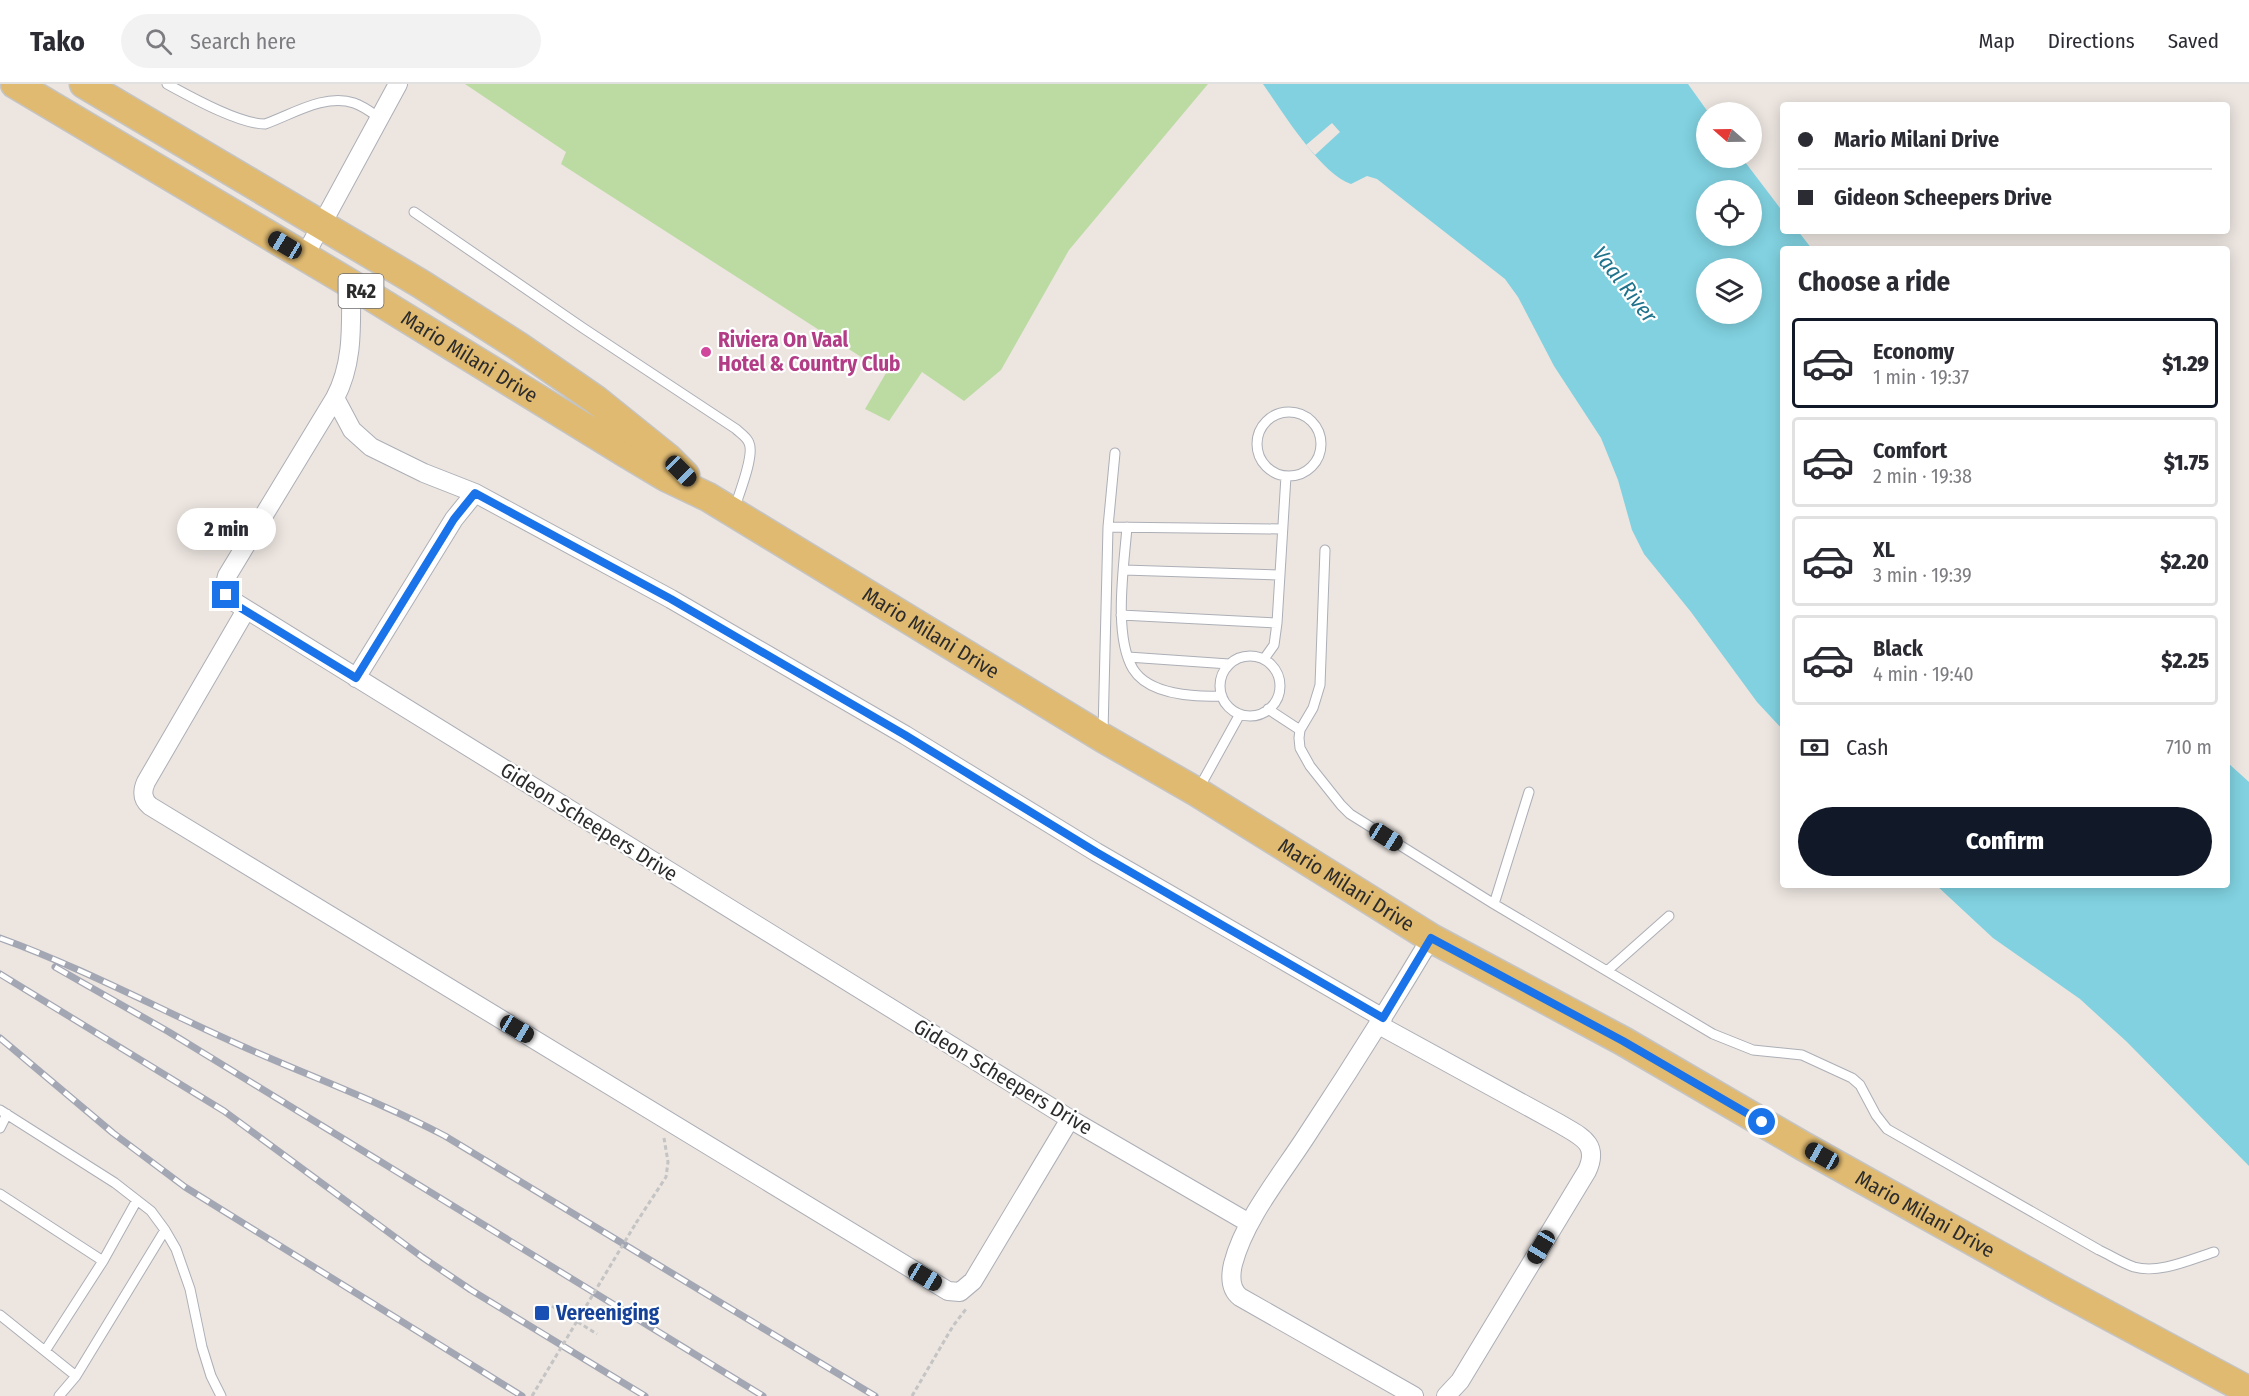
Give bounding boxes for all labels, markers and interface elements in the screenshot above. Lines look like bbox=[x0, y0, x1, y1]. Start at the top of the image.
search box bbox=[121, 14, 541, 68]
text: Tako bbox=[30, 25, 85, 58]
icon: search bbox=[142, 25, 175, 58]
text: Search here bbox=[190, 28, 296, 55]
text: Map bbox=[1978, 28, 2015, 54]
text: Directions bbox=[2048, 28, 2135, 54]
text: Saved bbox=[2168, 28, 2219, 54]
north arrow bbox=[1696, 102, 1762, 168]
map controls bbox=[1696, 102, 1762, 324]
text: Mario Milani Drive bbox=[1834, 126, 1999, 153]
button: locate bbox=[1696, 180, 1762, 246]
text: Gideon Scheepers Drive bbox=[1834, 184, 2052, 211]
car bbox=[265, 228, 305, 262]
water label: Vaal River bbox=[1586, 241, 1664, 329]
button: layers bbox=[1696, 258, 1762, 324]
text: Choose a ride bbox=[1798, 266, 1950, 298]
road number: R42 bbox=[338, 274, 384, 308]
street label: Mario Milani Drive bbox=[396, 305, 543, 409]
place label: Riviera On Vaal Hotel & Country Club bbox=[718, 327, 901, 377]
icon: car bbox=[1801, 336, 1855, 390]
text: Economy bbox=[1873, 338, 1954, 365]
marker: Riviera On Vaal Hotel & Country Club bbox=[699, 345, 713, 359]
text: $1.29 bbox=[2162, 350, 2209, 377]
text: 1 min · 19:37 bbox=[1873, 365, 1969, 389]
icon: car bbox=[1801, 435, 1855, 489]
text: Comfort bbox=[1873, 437, 1947, 464]
text: $1.75 bbox=[2164, 449, 2209, 476]
car bbox=[662, 452, 700, 490]
text: 2 min · 19:38 bbox=[1873, 464, 1972, 488]
callout: 2 min bbox=[176, 508, 276, 550]
text: 2 min bbox=[204, 517, 249, 541]
icon: car bbox=[1801, 534, 1855, 588]
text: XL bbox=[1873, 536, 1895, 563]
text: $2.20 bbox=[2160, 548, 2209, 575]
text: 3 min · 19:39 bbox=[1873, 563, 1972, 587]
route end bbox=[212, 581, 239, 608]
street label: Mario Milani Drive bbox=[858, 581, 1004, 685]
icon: car bbox=[1801, 633, 1855, 687]
text: Black bbox=[1873, 635, 1923, 662]
text: $2.25 bbox=[2161, 647, 2209, 674]
text: 4 min · 19:40 bbox=[1873, 662, 1974, 686]
icon: cash bbox=[1798, 731, 1831, 764]
text: Cash bbox=[1846, 734, 1889, 761]
text: 710 m bbox=[2166, 735, 2212, 759]
street label: Gideon Scheepers Drive bbox=[496, 757, 682, 887]
button: Confirm bbox=[1798, 807, 2212, 876]
car bbox=[1366, 820, 1406, 854]
street label: Mario Milani Drive bbox=[1273, 833, 1419, 937]
car bbox=[497, 1012, 537, 1046]
street label: Gideon Scheepers Drive bbox=[909, 1013, 1097, 1141]
route start bbox=[1748, 1108, 1775, 1135]
car bbox=[1802, 1139, 1842, 1173]
street label: Mario Milani Drive bbox=[1851, 1165, 1999, 1264]
car bbox=[1524, 1227, 1558, 1267]
car bbox=[905, 1260, 945, 1294]
place label: Vereeniging bbox=[555, 1300, 660, 1326]
marker: Vereeniging bbox=[533, 1304, 551, 1322]

